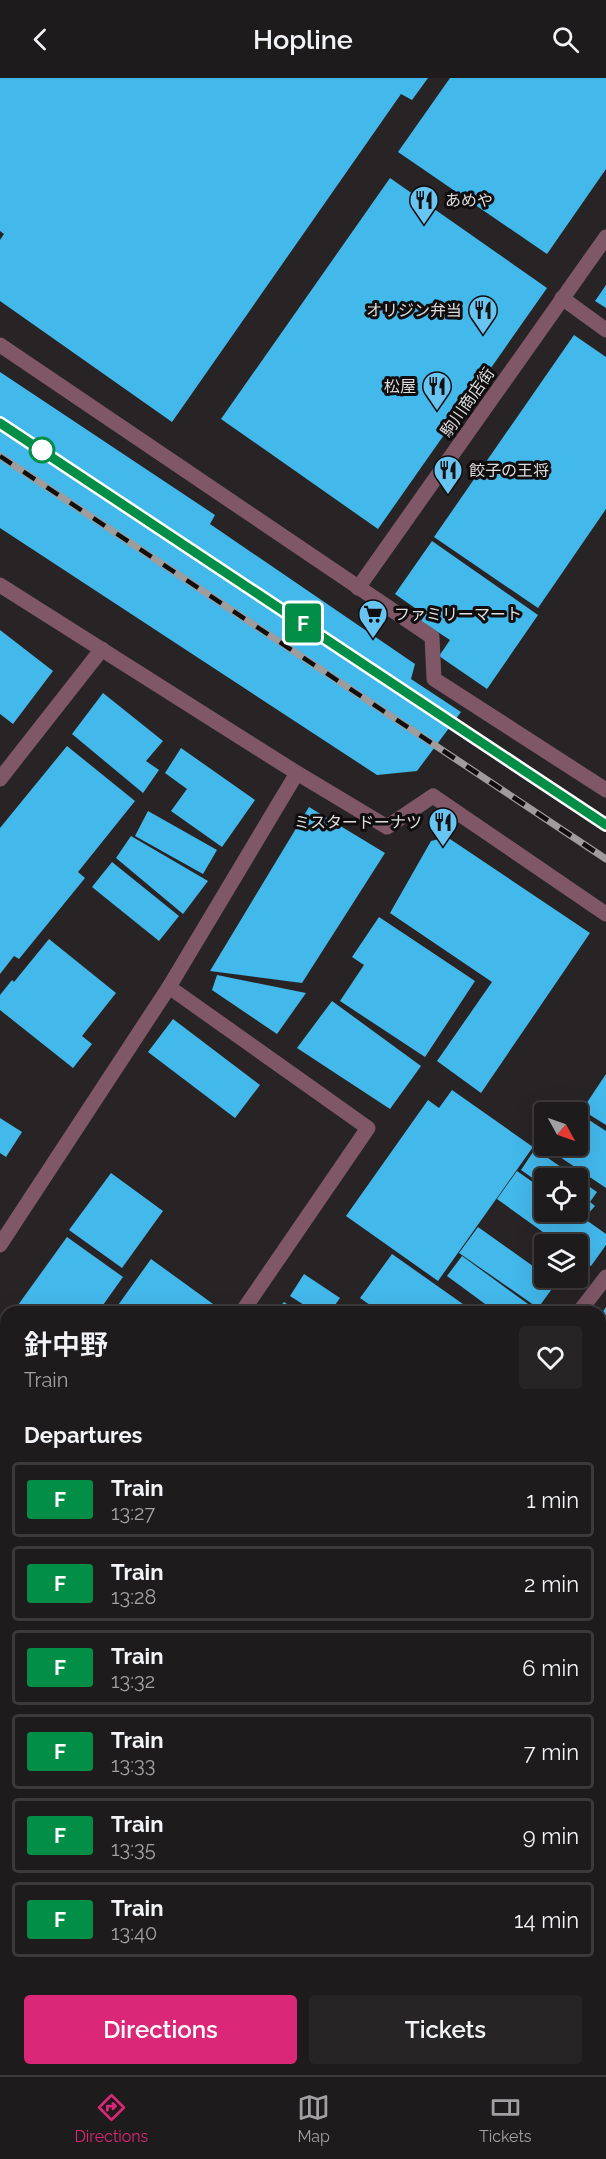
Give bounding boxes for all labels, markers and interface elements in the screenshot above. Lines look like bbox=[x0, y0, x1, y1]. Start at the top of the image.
icon: back bbox=[24, 23, 57, 56]
icon: search bbox=[549, 23, 582, 56]
text: Hopline bbox=[253, 24, 353, 55]
restaurant icon: あめや bbox=[408, 184, 440, 226]
place label: あめや bbox=[445, 191, 493, 210]
restaurant icon: オリジン弁当 bbox=[467, 294, 499, 336]
place label: オリジン弁当 bbox=[366, 301, 462, 320]
street label: 駒川商店街 bbox=[437, 364, 498, 441]
restaurant icon: 松屋 bbox=[421, 370, 453, 412]
place label: 松屋 bbox=[384, 377, 416, 396]
unlabelled marker bbox=[29, 437, 55, 463]
restaurant icon: 餃子の王将 bbox=[432, 454, 464, 496]
place label: 餃子の王将 bbox=[469, 461, 549, 480]
supermarket icon: ファミリーマート bbox=[357, 598, 389, 640]
line badge: F bbox=[284, 604, 322, 642]
place label: ファミリーマート bbox=[394, 605, 522, 624]
text: F bbox=[297, 611, 309, 636]
restaurant icon: ミスタードーナツ bbox=[427, 806, 459, 848]
place label: ミスタードーナツ bbox=[294, 813, 422, 832]
north arrow bbox=[534, 1102, 588, 1156]
map controls bbox=[534, 1102, 588, 1288]
button: locate bbox=[534, 1168, 588, 1222]
button: layers bbox=[534, 1234, 588, 1288]
button: heart bbox=[519, 1326, 582, 1389]
text: 針中野 bbox=[24, 1329, 108, 1362]
text: Train bbox=[24, 1368, 68, 1392]
text: Departures bbox=[24, 1422, 142, 1448]
text: Train bbox=[111, 1475, 164, 1501]
text: F bbox=[54, 1487, 66, 1512]
text: 1 min bbox=[526, 1487, 579, 1513]
text: 13:27 bbox=[111, 1501, 155, 1525]
text: Train bbox=[111, 1559, 164, 1585]
text: F bbox=[54, 1571, 66, 1596]
text: 2 min bbox=[524, 1571, 579, 1597]
text: 13:28 bbox=[111, 1585, 156, 1609]
text: Train bbox=[111, 1643, 164, 1669]
text: F bbox=[54, 1655, 66, 1680]
text: 6 min bbox=[522, 1655, 579, 1681]
text: 13:32 bbox=[111, 1669, 155, 1693]
text: Train bbox=[111, 1727, 164, 1753]
text: F bbox=[54, 1739, 66, 1764]
text: 7 min bbox=[524, 1739, 579, 1765]
text: 13:33 bbox=[111, 1753, 155, 1777]
text: Train bbox=[111, 1811, 164, 1837]
text: F bbox=[54, 1823, 66, 1848]
text: 9 min bbox=[523, 1823, 579, 1849]
text: 13:35 bbox=[111, 1837, 156, 1861]
text: Train bbox=[111, 1895, 164, 1921]
text: F bbox=[54, 1907, 66, 1932]
text: 14 min bbox=[514, 1907, 579, 1933]
text: 13:40 bbox=[111, 1921, 157, 1945]
button: Directions bbox=[24, 1995, 297, 2064]
button: Tickets bbox=[309, 1995, 582, 2064]
tab: Directions bbox=[74, 2091, 148, 2146]
tab: Map bbox=[297, 2091, 330, 2146]
tab: Tickets bbox=[479, 2091, 532, 2146]

